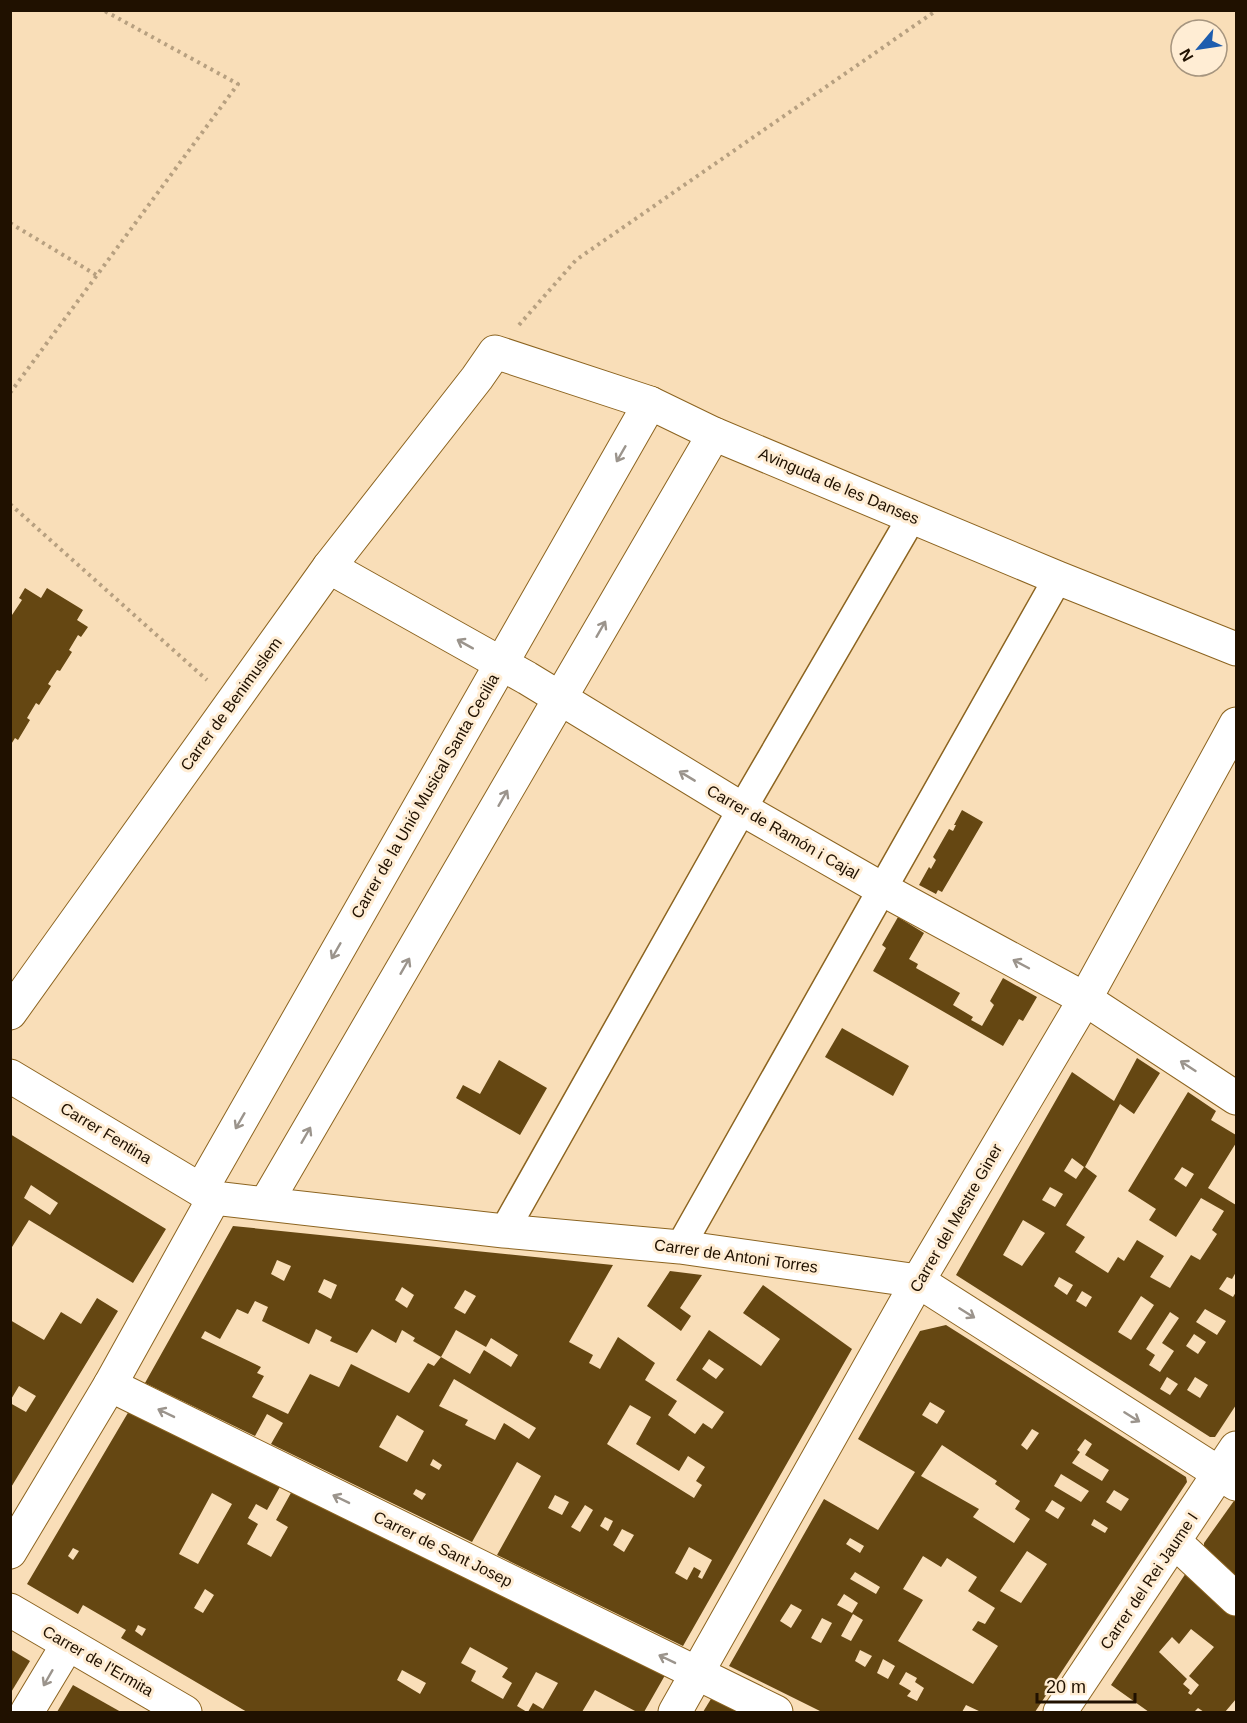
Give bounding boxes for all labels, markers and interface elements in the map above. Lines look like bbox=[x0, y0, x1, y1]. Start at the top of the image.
north arrow bbox=[1169, 18, 1229, 78]
text: N bbox=[1176, 46, 1197, 64]
one-way arrow bbox=[614, 445, 626, 462]
street label: Avinguda de les Danses bbox=[756, 445, 922, 527]
one-way arrow bbox=[596, 621, 607, 639]
street label: Carrer de Benimuslem bbox=[177, 634, 285, 774]
one-way arrow bbox=[457, 638, 474, 650]
street label: Carrer de la Unió Musical Santa Cecilia bbox=[348, 671, 502, 921]
one-way arrow bbox=[679, 769, 696, 781]
street label: Carrer de Ramón i Cajal bbox=[704, 782, 862, 882]
one-way arrow bbox=[497, 790, 509, 807]
one-way arrow bbox=[330, 942, 342, 959]
one-way arrow bbox=[399, 958, 411, 975]
one-way arrow bbox=[1013, 958, 1031, 969]
one-way arrow bbox=[1180, 1060, 1196, 1072]
street label: Carrer Fentina bbox=[57, 1099, 155, 1167]
one-way arrow bbox=[234, 1112, 246, 1129]
one-way arrow bbox=[301, 1127, 313, 1144]
street label: Carrer del Mestre Giner bbox=[907, 1140, 1006, 1295]
street label: Carrer de Antoni Torres bbox=[653, 1236, 819, 1276]
one-way arrow bbox=[958, 1307, 975, 1319]
one-way arrow bbox=[157, 1406, 175, 1418]
one-way arrow bbox=[1123, 1412, 1140, 1424]
one-way arrow bbox=[332, 1492, 350, 1504]
street label: Carrer de Sant Josep bbox=[371, 1508, 515, 1590]
street label: Carrer del Rei Jaume I bbox=[1097, 1510, 1201, 1652]
street label: Carrer de l'Ermita bbox=[40, 1622, 156, 1700]
one-way arrow bbox=[658, 1652, 676, 1664]
scale bar bbox=[1037, 1666, 1134, 1704]
one-way arrow bbox=[41, 1669, 53, 1686]
text: 20 m bbox=[1046, 1677, 1086, 1697]

